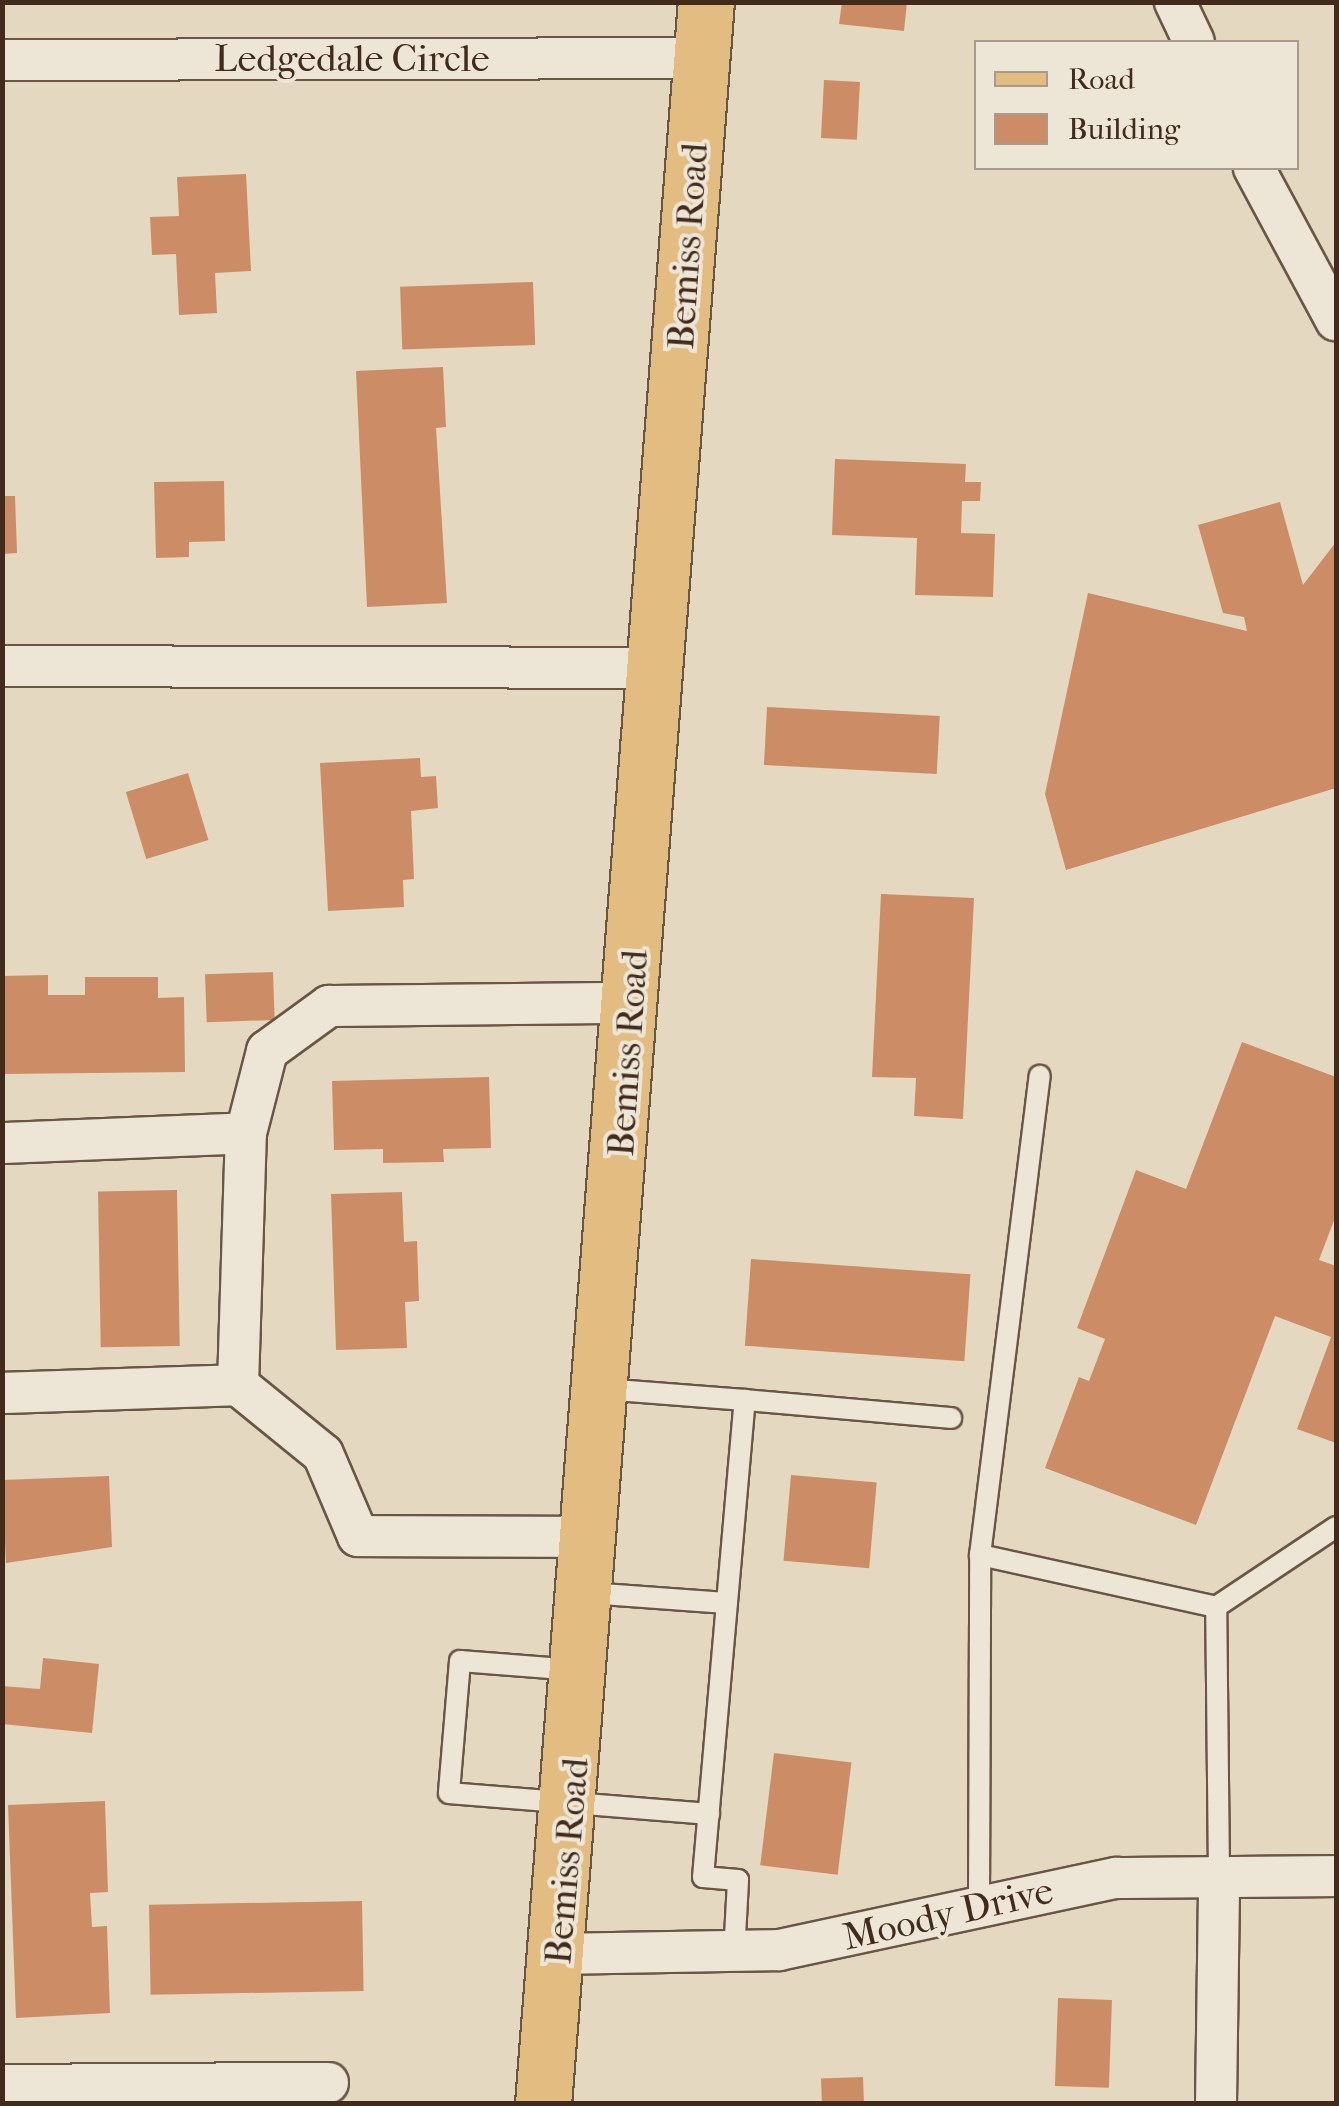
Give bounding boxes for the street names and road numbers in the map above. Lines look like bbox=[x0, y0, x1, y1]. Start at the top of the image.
street label: Ledgedale Circle bbox=[214, 36, 490, 82]
street label: Bemiss Road bbox=[658, 141, 718, 351]
street label: Bemiss Road bbox=[598, 948, 658, 1158]
street label: Bemiss Road bbox=[535, 1756, 599, 1966]
street label: Moody Drive bbox=[838, 1868, 1058, 1960]

